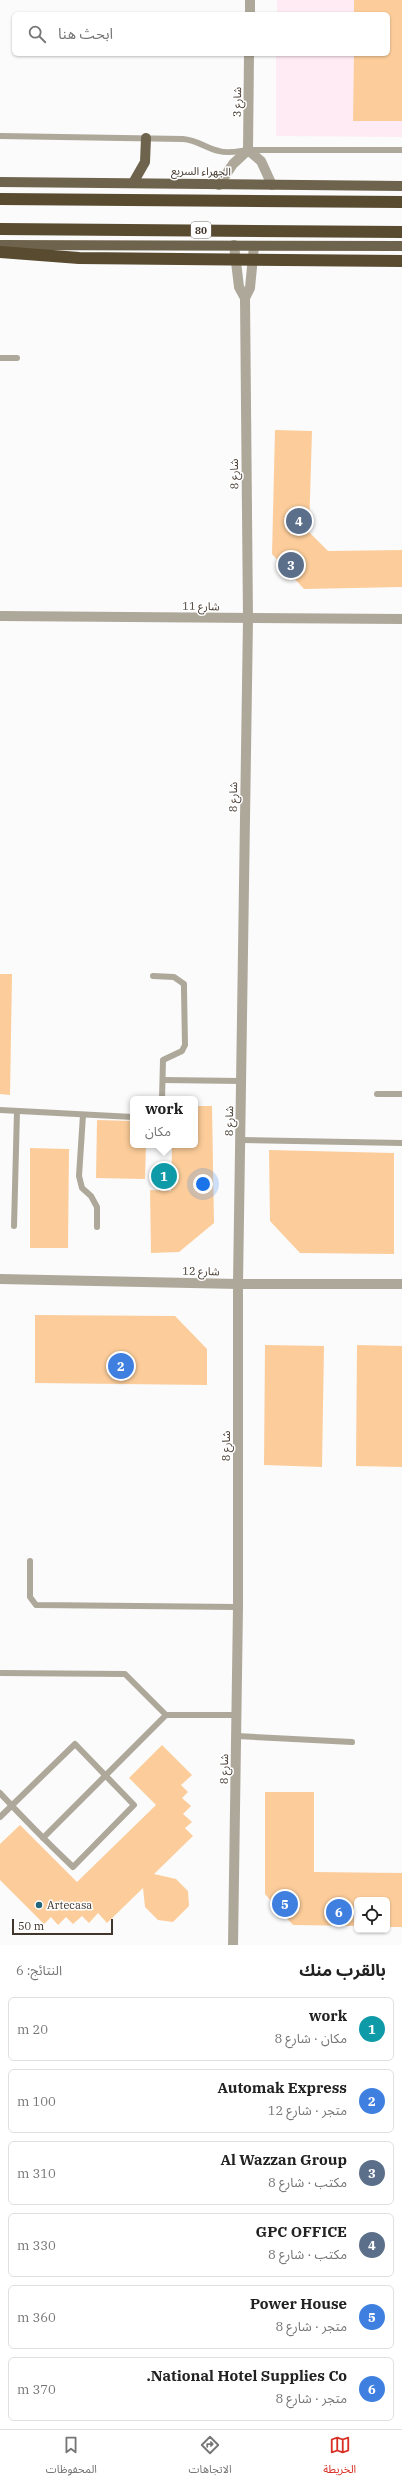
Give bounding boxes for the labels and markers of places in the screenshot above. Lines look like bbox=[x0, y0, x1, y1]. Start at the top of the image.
pin: 4 bbox=[286, 506, 312, 536]
pin: 3 bbox=[278, 550, 304, 580]
pin: 1 bbox=[151, 1161, 177, 1191]
pin: 2 bbox=[108, 1351, 134, 1381]
pin: 5 bbox=[272, 1889, 298, 1919]
pin: 6 bbox=[326, 1897, 352, 1927]
place label: Artecasa bbox=[47, 1898, 92, 1912]
marker: Artecasa bbox=[34, 1900, 44, 1910]

